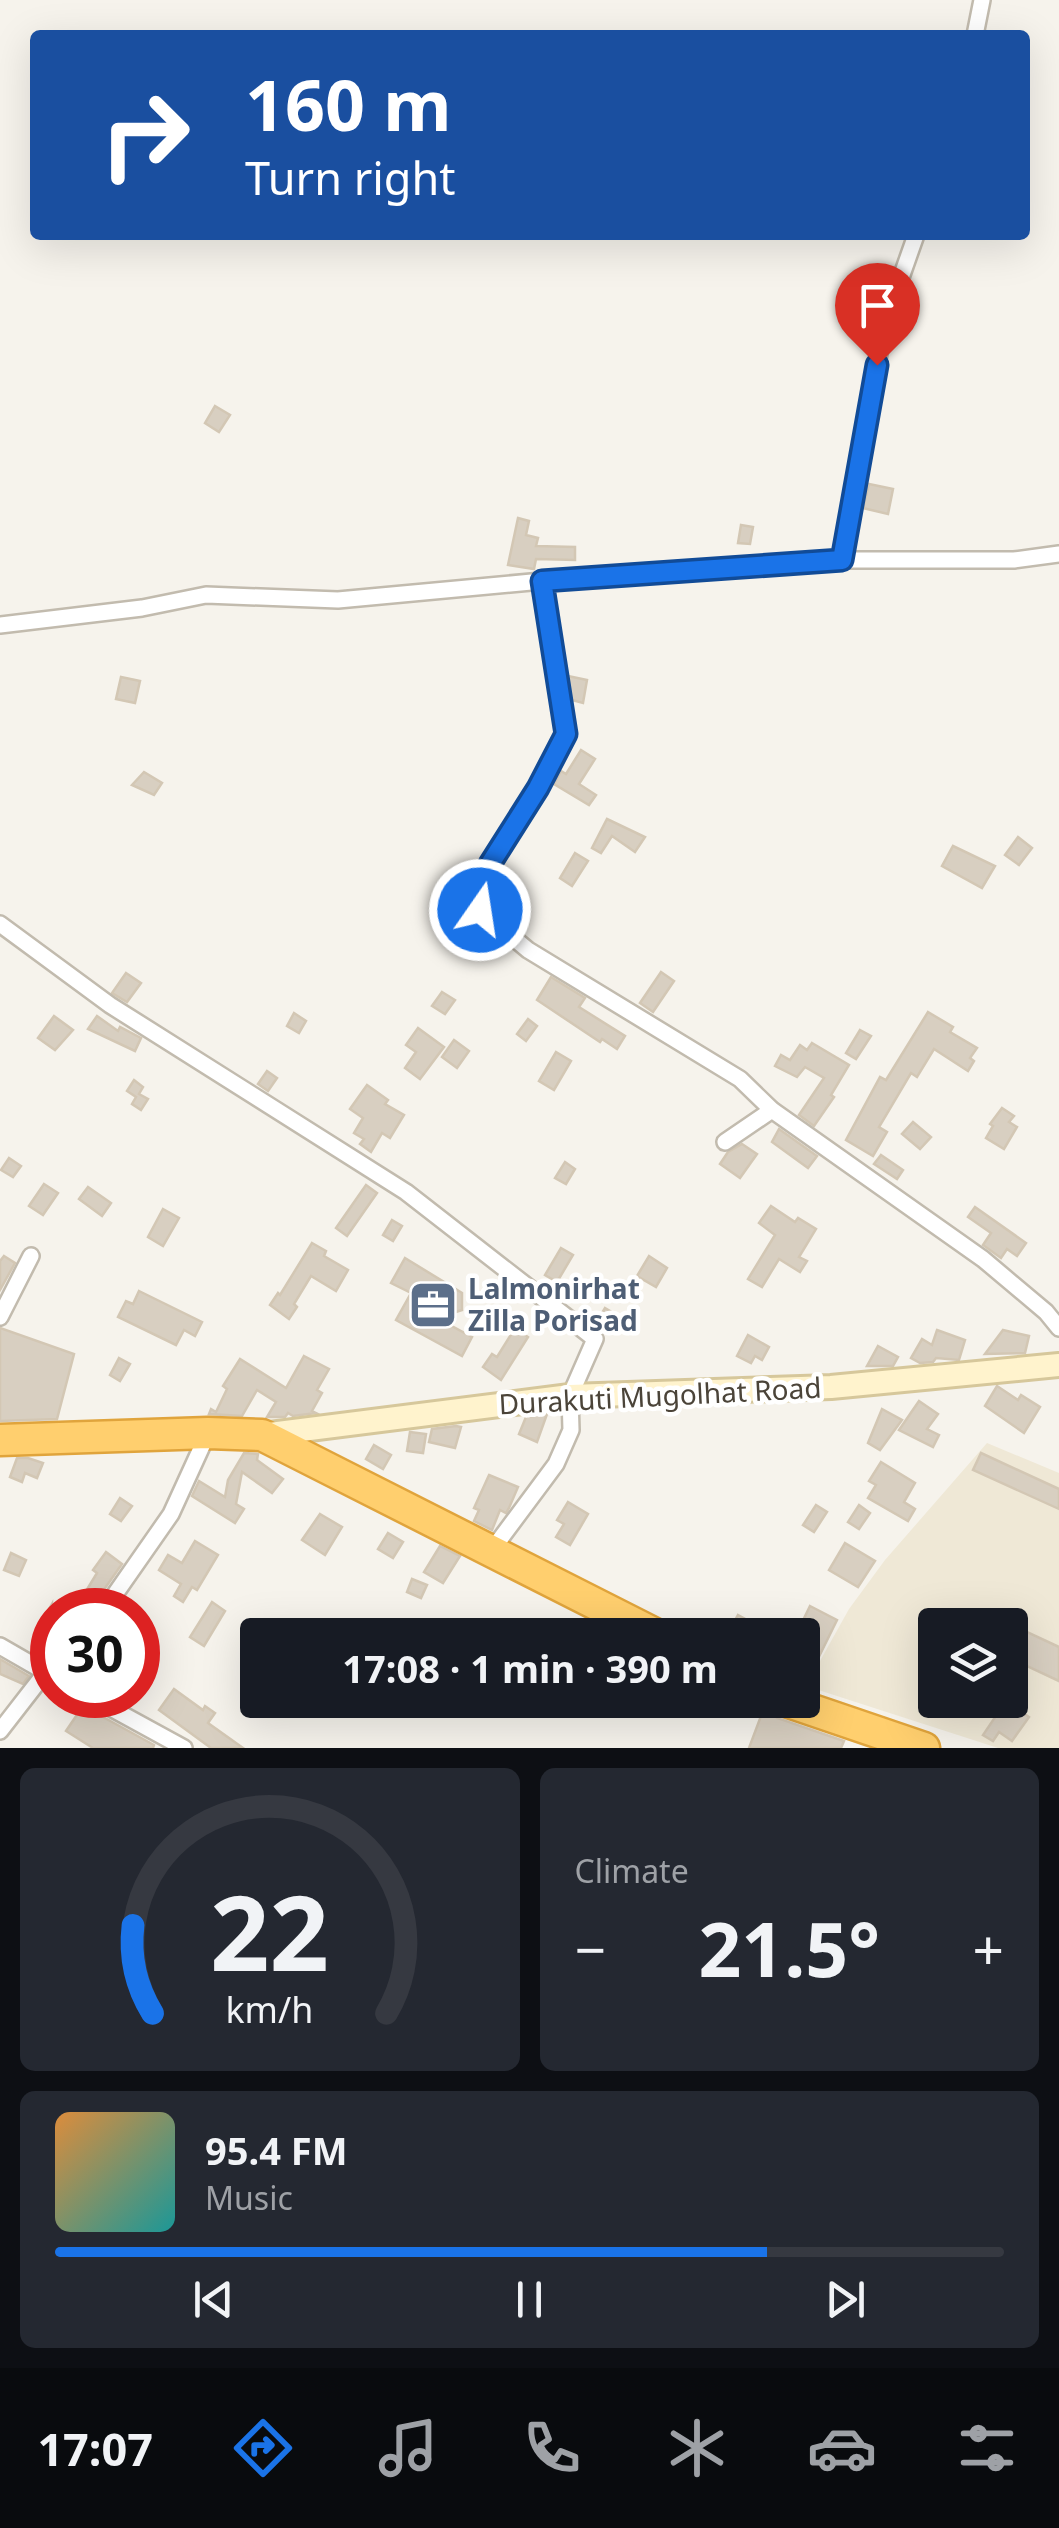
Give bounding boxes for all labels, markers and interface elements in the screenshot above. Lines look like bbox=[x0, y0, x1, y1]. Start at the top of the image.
text: 160 m bbox=[245, 56, 452, 152]
icon: right bbox=[80, 70, 210, 200]
text: Turn right bbox=[245, 147, 456, 208]
pin bbox=[835, 263, 920, 366]
icon: arrive bbox=[850, 278, 905, 333]
position arrow bbox=[428, 858, 532, 962]
place label: Lalmonirhat Zilla Porisad bbox=[468, 1269, 640, 1339]
office icon: Lalmonirhat Zilla Porisad bbox=[407, 1279, 459, 1331]
street label: Durakuti Mugolhat Road bbox=[498, 1368, 822, 1422]
speed limit sign: 30 bbox=[30, 1588, 160, 1718]
map controls bbox=[918, 1608, 1028, 1718]
button: layers bbox=[918, 1608, 1028, 1718]
text: 17:08 · 1 min · 390 m bbox=[342, 1642, 718, 1694]
text: Climate bbox=[575, 1849, 689, 1892]
text: 22 bbox=[210, 1860, 329, 2001]
text: 21.5° bbox=[698, 1897, 880, 1999]
text: − bbox=[575, 1911, 606, 1986]
text: + bbox=[973, 1911, 1004, 1986]
text: km/h bbox=[226, 1985, 314, 2033]
text: 95.4 FM bbox=[205, 2124, 347, 2176]
text: Music bbox=[205, 2176, 293, 2219]
icon: previous bbox=[186, 2272, 241, 2327]
icon: pause bbox=[502, 2272, 557, 2327]
icon: next bbox=[818, 2272, 873, 2327]
icon: directions bbox=[228, 2413, 298, 2483]
icon: music bbox=[373, 2413, 443, 2483]
icon: phone bbox=[517, 2413, 587, 2483]
icon: climate bbox=[662, 2413, 732, 2483]
icon: car bbox=[807, 2413, 877, 2483]
icon: filters bbox=[952, 2413, 1022, 2483]
text: 17:07 bbox=[37, 2418, 153, 2479]

